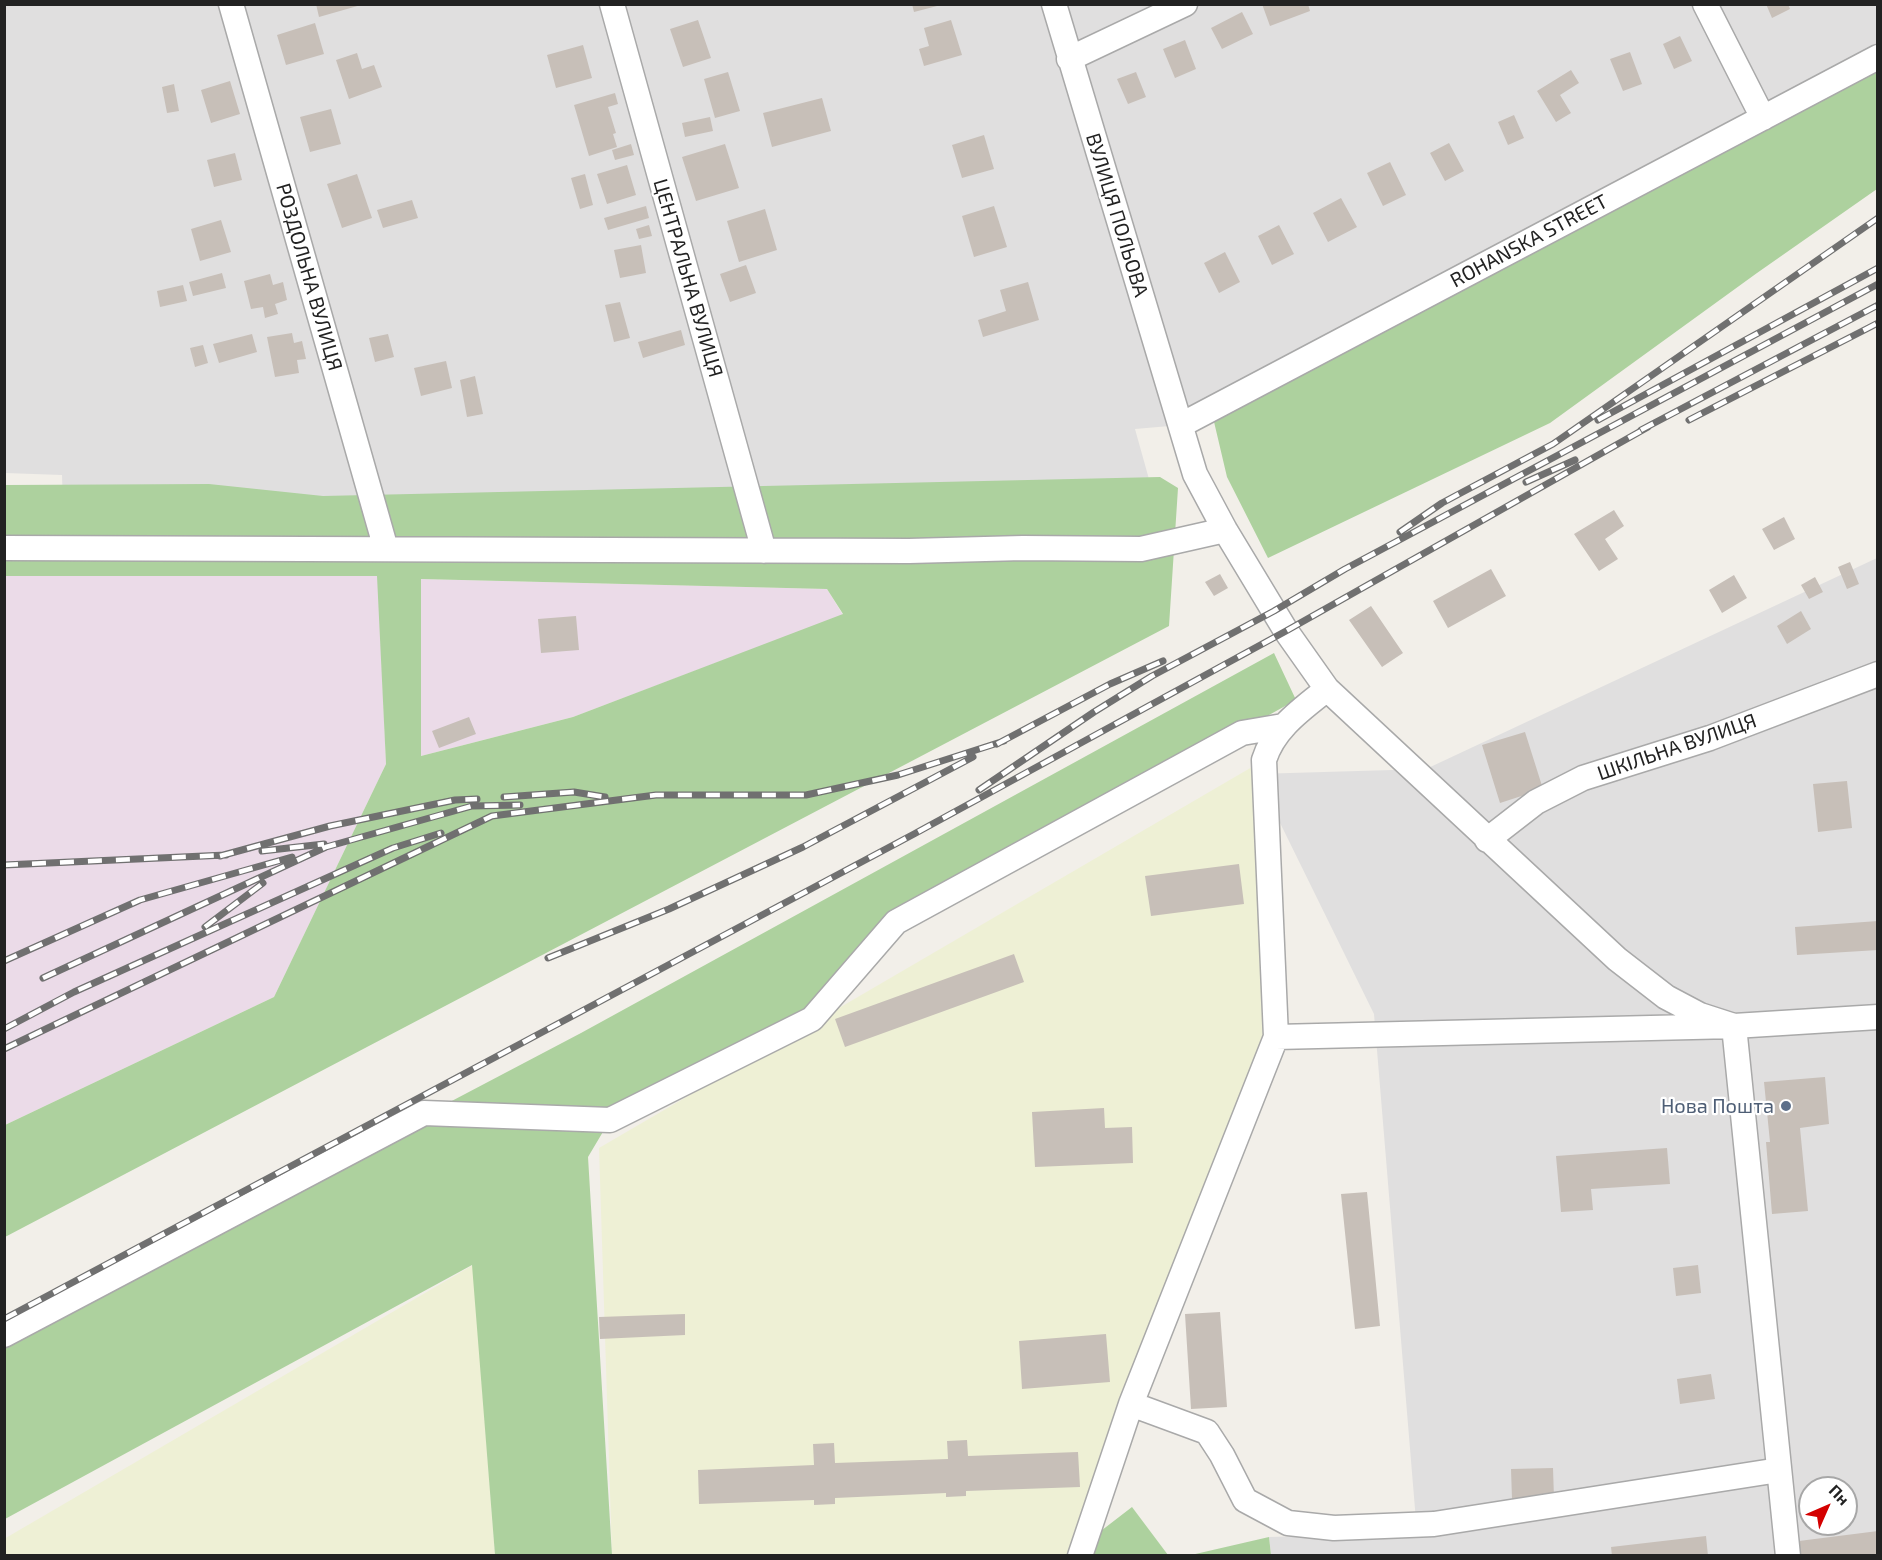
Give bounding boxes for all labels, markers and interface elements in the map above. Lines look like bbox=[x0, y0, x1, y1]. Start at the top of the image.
street label: ВУЛИЦЯ ПОЛЬОВА bbox=[1081, 130, 1153, 300]
street label: ЦЕНТРАЛЬНА ВУЛИЦЯ bbox=[648, 176, 728, 380]
street label: РОЗДОЛЬНА ВУЛИЦЯ bbox=[271, 181, 347, 373]
street label: ROHANSKA STREET bbox=[1446, 189, 1612, 293]
street label: ШКІЛЬНА ВУЛИЦЯ bbox=[1594, 709, 1760, 785]
place label: Нова Пошта bbox=[1661, 1094, 1774, 1118]
marker: Нова Пошта bbox=[1779, 1099, 1793, 1113]
north arrow bbox=[1798, 1476, 1858, 1536]
text: Пн bbox=[1826, 1480, 1854, 1508]

